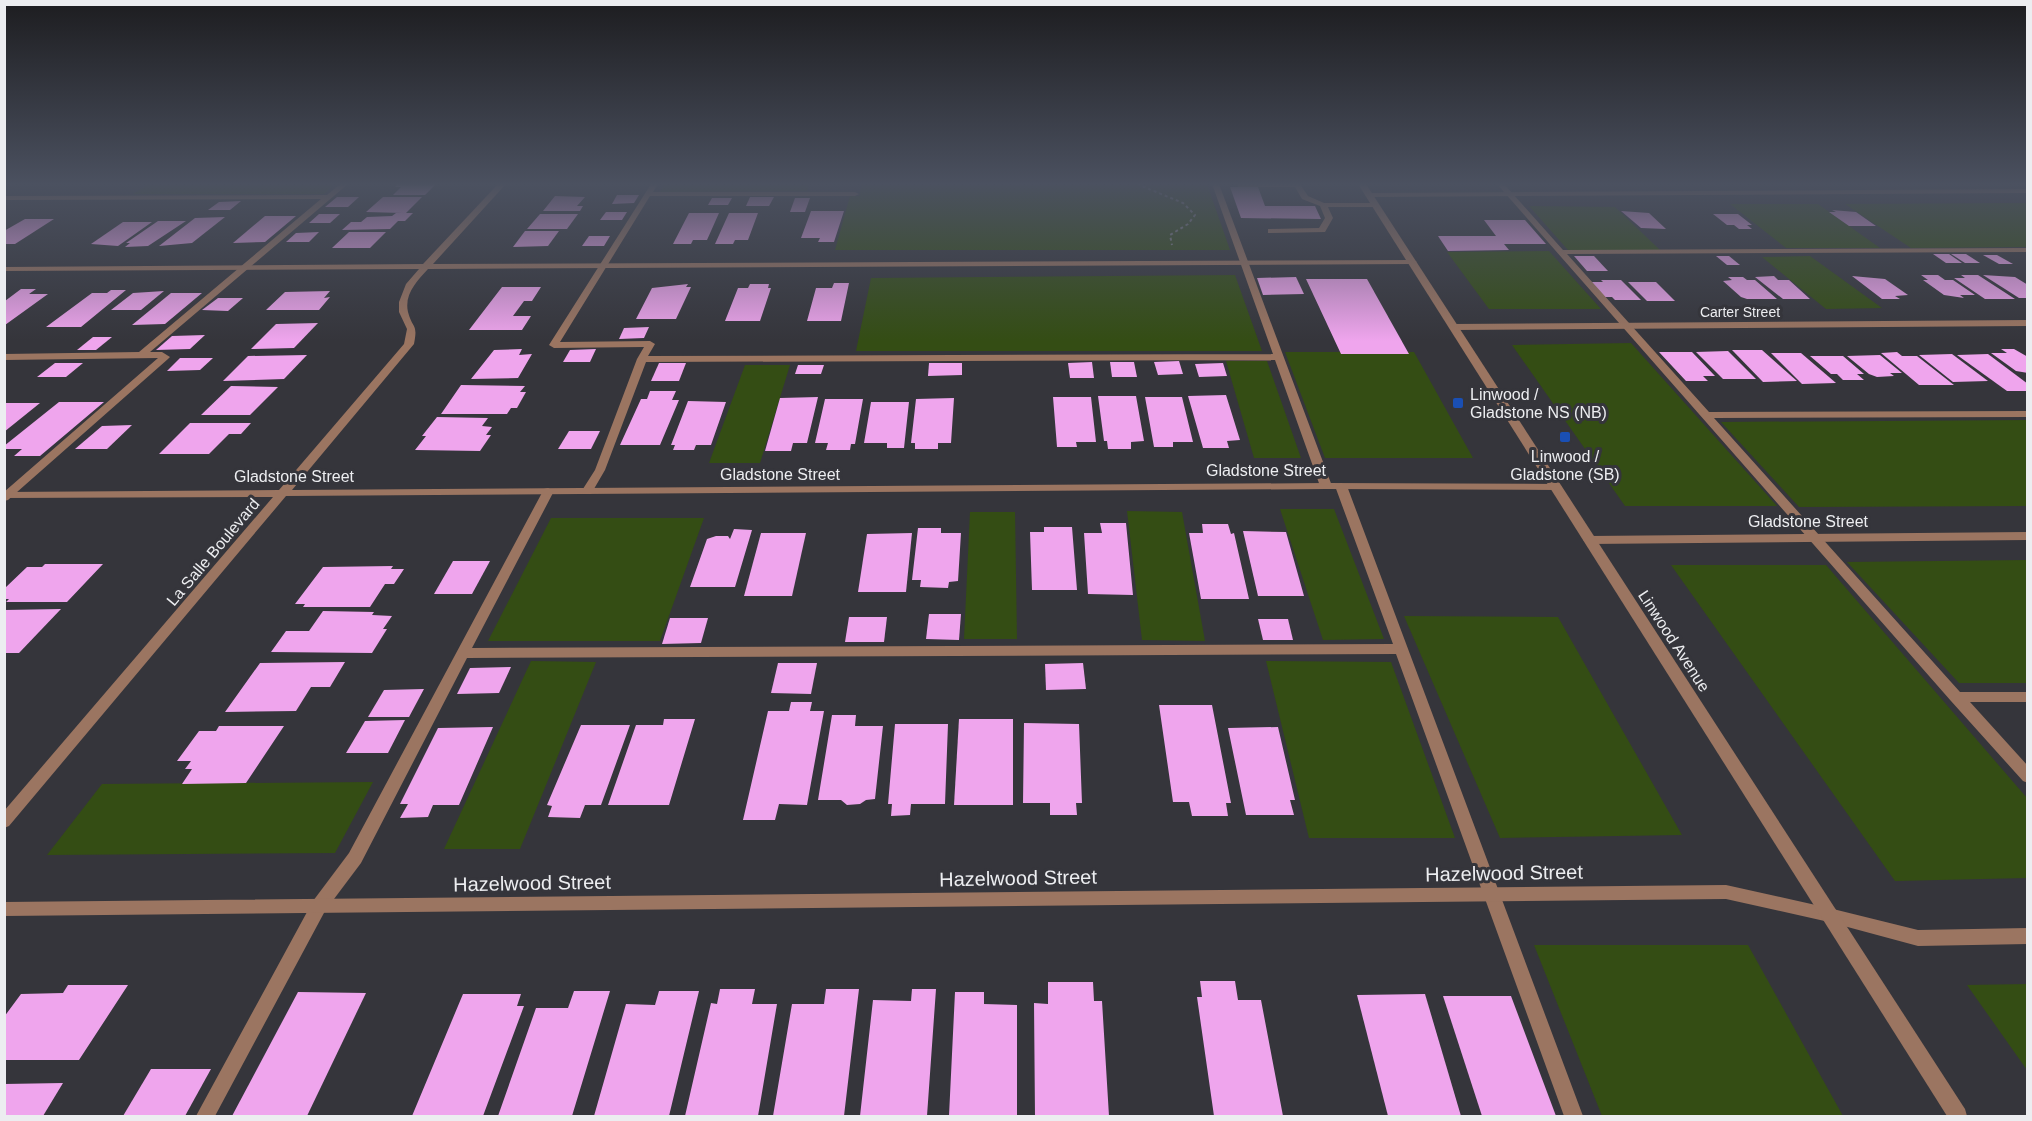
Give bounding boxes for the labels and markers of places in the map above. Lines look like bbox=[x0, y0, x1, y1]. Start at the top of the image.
place label: Linwood / Gladstone NS (NB) bbox=[1470, 386, 1607, 421]
marker: Linwood / Gladstone NS (NB) bbox=[1451, 396, 1465, 410]
marker: Linwood / Gladstone (SB) bbox=[1558, 430, 1572, 444]
place label: Linwood / Gladstone (SB) bbox=[1510, 448, 1620, 483]

